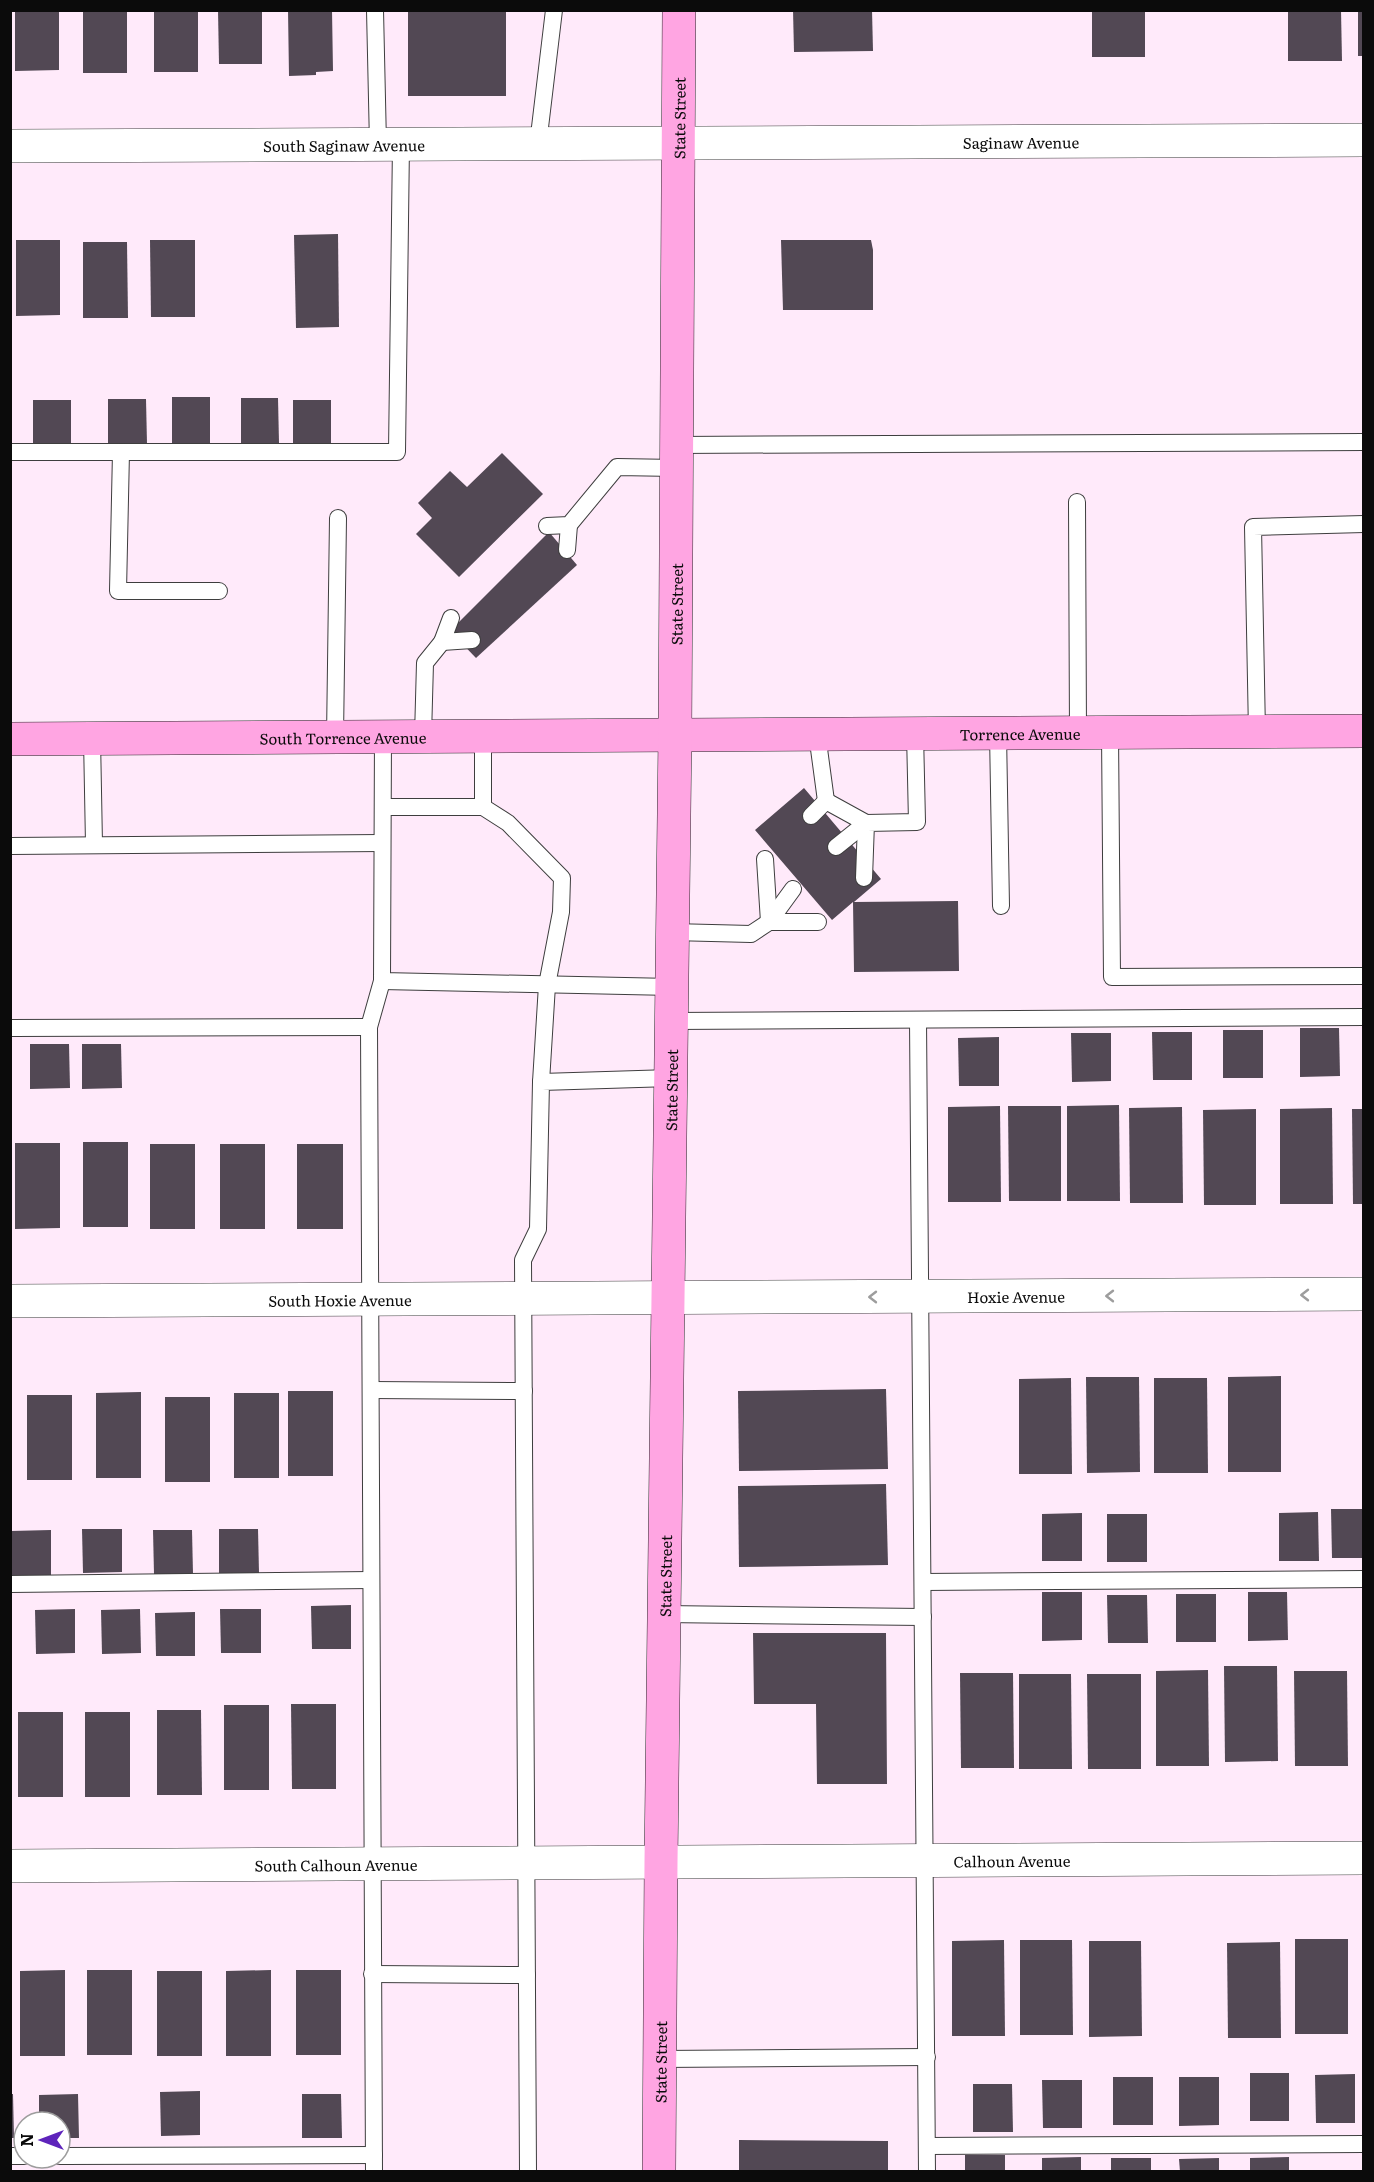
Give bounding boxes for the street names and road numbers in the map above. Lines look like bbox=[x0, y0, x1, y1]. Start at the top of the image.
street label: State Street bbox=[667, 77, 690, 159]
street label: Saginaw Avenue bbox=[963, 130, 1079, 153]
street label: South Saginaw Avenue bbox=[263, 133, 425, 156]
street label: State Street bbox=[664, 563, 687, 645]
street label: Torrence Avenue bbox=[959, 721, 1081, 745]
street label: South Torrence Avenue bbox=[259, 725, 427, 749]
street label: State Street bbox=[659, 1049, 683, 1131]
street label: Hoxie Avenue bbox=[967, 1284, 1065, 1308]
street label: South Hoxie Avenue bbox=[268, 1287, 412, 1311]
street label: State Street bbox=[653, 1535, 677, 1617]
street label: Calhoun Avenue bbox=[953, 1848, 1071, 1872]
street label: South Calhoun Avenue bbox=[254, 1852, 418, 1876]
street label: State Street bbox=[648, 2021, 671, 2103]

